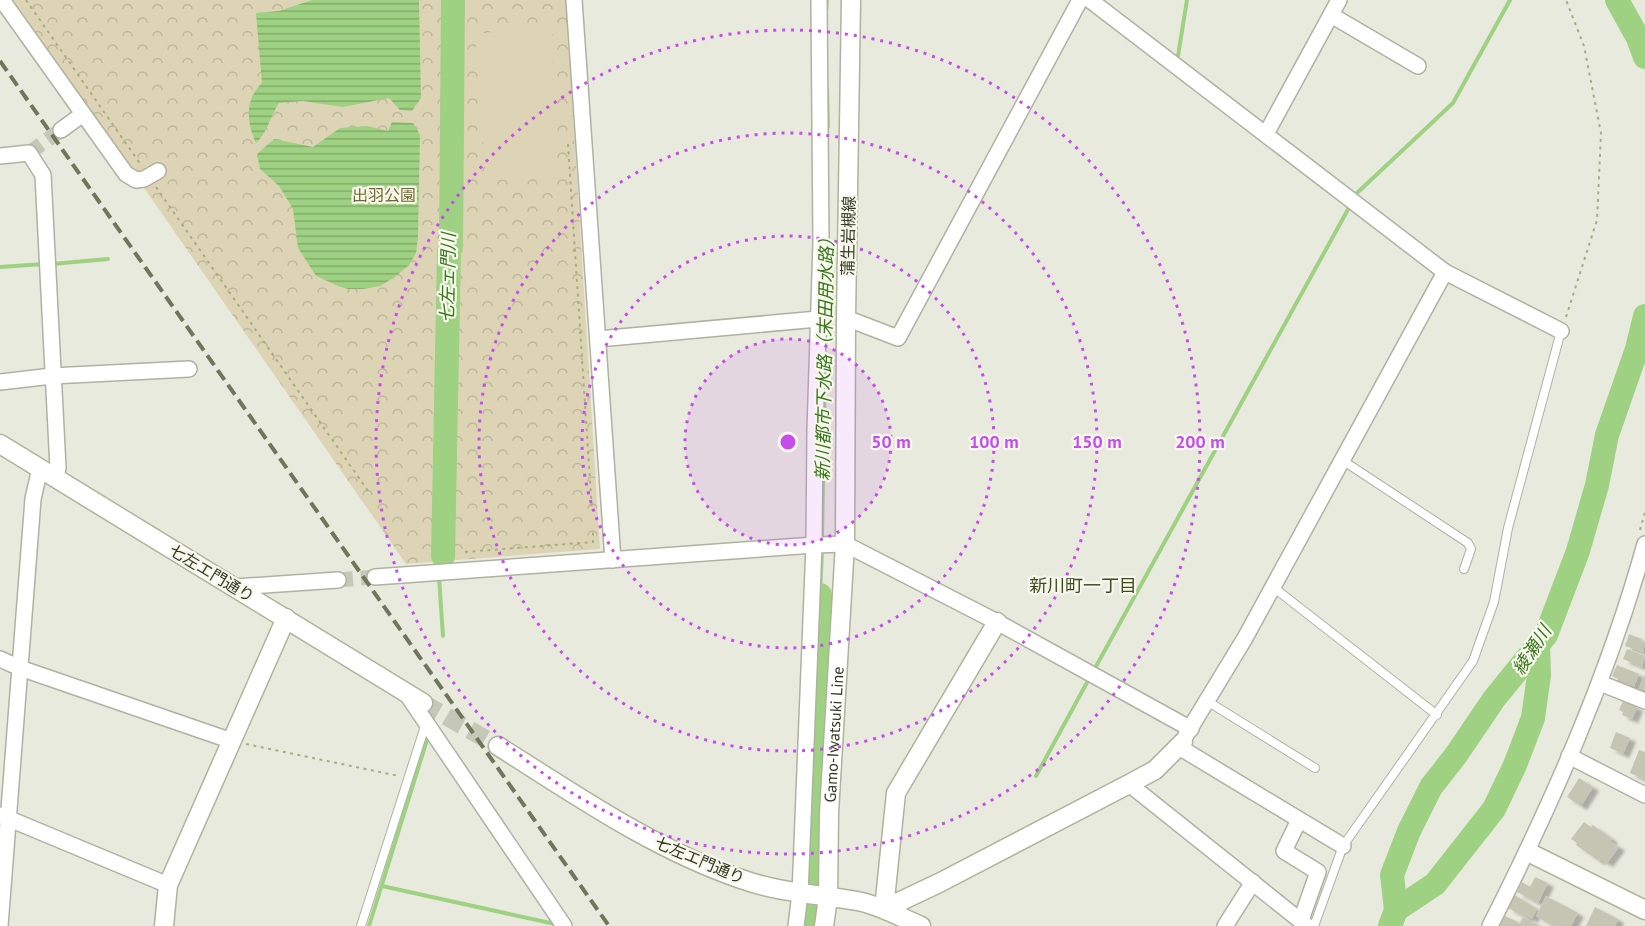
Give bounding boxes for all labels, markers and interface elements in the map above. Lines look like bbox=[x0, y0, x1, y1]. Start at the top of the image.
park label: 出羽公園 bbox=[352, 185, 416, 205]
street label: 蒲生岩槻線 bbox=[837, 196, 859, 276]
water label: 新川都市下水路（末田用水路） bbox=[811, 229, 838, 481]
water label: 七左ェ門川 bbox=[435, 231, 460, 323]
text: 50 m bbox=[871, 430, 911, 453]
text: 100 m bbox=[969, 430, 1019, 453]
text: 150 m bbox=[1072, 430, 1122, 453]
text: 200 m bbox=[1175, 430, 1225, 453]
centre of rings bbox=[778, 432, 798, 452]
street label: 七左エ門通り bbox=[166, 540, 258, 606]
district label: 新川町一丁目 bbox=[1029, 574, 1137, 597]
water label: 綾瀬川 bbox=[1507, 619, 1557, 679]
street label: Gamo-Iwatsuki Line bbox=[820, 666, 848, 803]
street label: 七左エ門通り bbox=[652, 832, 748, 888]

